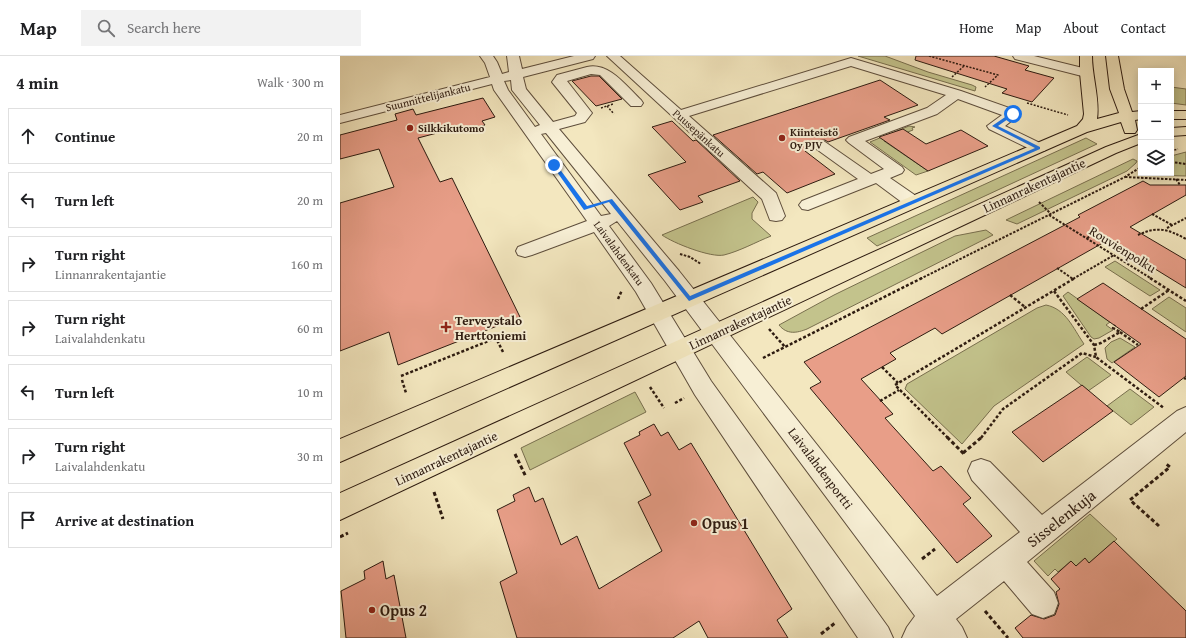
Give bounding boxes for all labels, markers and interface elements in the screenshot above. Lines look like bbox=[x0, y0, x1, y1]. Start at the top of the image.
search box bbox=[81, 10, 361, 46]
text: Map bbox=[20, 14, 57, 42]
icon: search bbox=[95, 17, 117, 39]
text: Search here bbox=[127, 17, 201, 38]
text: Home bbox=[959, 18, 994, 38]
text: Map bbox=[1016, 18, 1041, 38]
text: About bbox=[1063, 18, 1099, 38]
text: Contact bbox=[1121, 18, 1166, 38]
map controls bbox=[1138, 68, 1174, 176]
button: + bbox=[1138, 68, 1174, 104]
text: 4 min bbox=[16, 70, 58, 95]
text: Walk · 300 m bbox=[257, 73, 324, 92]
street label: Suunnittelijankatu bbox=[384, 79, 472, 115]
button: − bbox=[1138, 104, 1174, 140]
street label: Puusepänkatu bbox=[669, 105, 729, 161]
route start bbox=[1004, 105, 1022, 123]
place label: Silkkikutomo bbox=[418, 120, 485, 136]
marker: Silkkikutomo bbox=[405, 123, 415, 133]
place label: Kiinteistö Oy PJV bbox=[790, 124, 838, 153]
icon: ahead bbox=[17, 125, 39, 147]
text: Continue bbox=[55, 126, 116, 147]
text: 20 m bbox=[297, 127, 323, 146]
marker: Kiinteistö Oy PJV bbox=[777, 133, 787, 143]
button: layers bbox=[1138, 140, 1174, 176]
street label: Linnanrakentajantie bbox=[980, 153, 1089, 218]
route end bbox=[545, 156, 563, 174]
icon: left bbox=[17, 189, 39, 211]
text: Turn left bbox=[55, 190, 114, 211]
text: 20 m bbox=[297, 191, 323, 210]
street label: Laivalahdenkatu bbox=[590, 217, 648, 289]
street label: Rouvienpolku bbox=[1086, 221, 1160, 278]
text: Turn right bbox=[55, 244, 126, 265]
icon: right bbox=[17, 253, 39, 275]
text: 160 m bbox=[291, 255, 323, 274]
text: Linnanrakentajantie bbox=[55, 265, 166, 284]
street label: Linnanrakentajantie bbox=[686, 290, 795, 355]
text: Turn right bbox=[55, 308, 126, 329]
place label: Terveystalo Herttoniemi bbox=[455, 311, 526, 345]
icon: right bbox=[17, 317, 39, 339]
text: 60 m bbox=[297, 319, 323, 338]
marker: Terveystalo Herttoniemi bbox=[440, 321, 452, 333]
text: Laivalahdenkatu bbox=[55, 329, 145, 348]
icon: left bbox=[17, 381, 39, 403]
text: Turn left bbox=[55, 382, 114, 403]
text: 10 m bbox=[297, 383, 323, 402]
street label: Laivalahdenportti bbox=[784, 424, 858, 513]
street label: Linnanrakentajantie bbox=[392, 426, 501, 491]
text: Turn right bbox=[55, 436, 126, 457]
icon: right bbox=[17, 445, 39, 467]
text: 30 m bbox=[297, 447, 323, 466]
text: Laivalahdenkatu bbox=[55, 457, 145, 476]
street label: Sisselenkuja bbox=[1021, 483, 1101, 553]
icon: arrive bbox=[17, 509, 39, 531]
text: Arrive at destination bbox=[55, 510, 194, 531]
place label: Opus 1 bbox=[702, 511, 749, 535]
marker: Opus 1 bbox=[689, 518, 699, 528]
place label: Opus 2 bbox=[380, 598, 427, 622]
marker: Opus 2 bbox=[367, 605, 377, 615]

